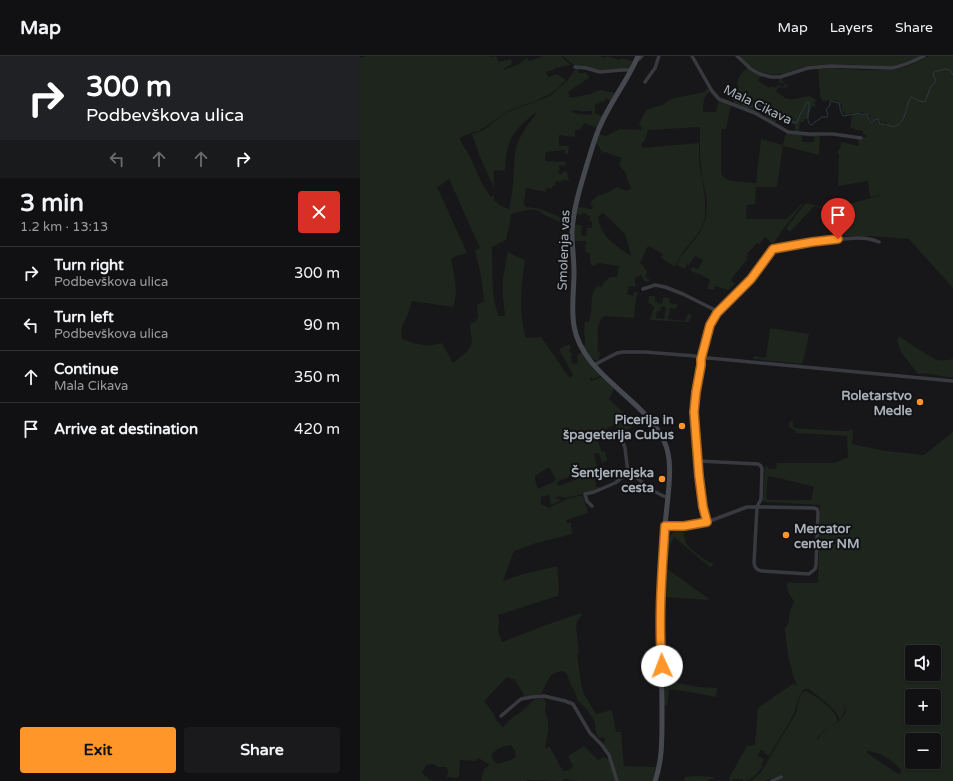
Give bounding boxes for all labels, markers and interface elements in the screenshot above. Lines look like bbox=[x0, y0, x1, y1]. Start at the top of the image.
text: Map bbox=[20, 17, 61, 39]
text: Map bbox=[778, 19, 808, 36]
text: Layers bbox=[830, 19, 873, 36]
text: Share bbox=[895, 19, 933, 36]
text: 300 m bbox=[86, 70, 172, 104]
icon: right bbox=[20, 72, 72, 124]
street label: Mala Cikava bbox=[721, 81, 794, 128]
text: Podbevškova ulica bbox=[86, 104, 244, 126]
icon: left bbox=[106, 148, 128, 170]
icon: ahead bbox=[148, 148, 170, 170]
icon: ahead bbox=[190, 148, 212, 170]
icon: right bbox=[232, 148, 254, 170]
text: 3 min bbox=[20, 189, 84, 218]
button: close bbox=[298, 191, 340, 233]
pin bbox=[821, 198, 855, 239]
icon: arrive bbox=[827, 204, 849, 226]
street label: Smolenja vas bbox=[555, 209, 573, 291]
text: 1.2 km · 13:13 bbox=[20, 219, 108, 235]
text: Turn right bbox=[54, 256, 124, 274]
icon: right bbox=[20, 262, 42, 284]
text: 300 m bbox=[294, 264, 340, 282]
text: Podbevškova ulica bbox=[54, 274, 168, 290]
text: Turn left bbox=[54, 308, 114, 326]
icon: left bbox=[20, 314, 42, 336]
text: 90 m bbox=[303, 316, 340, 334]
text: Podbevškova ulica bbox=[54, 326, 168, 342]
text: Continue bbox=[54, 360, 118, 378]
icon: ahead bbox=[20, 366, 42, 388]
text: 350 m bbox=[294, 368, 340, 386]
text: Mala Cikava bbox=[54, 378, 128, 394]
place label: Roletarstvo Medle bbox=[841, 388, 913, 419]
marker: Roletarstvo Medle bbox=[915, 397, 925, 407]
place label: Picerija in špageterija Cubus bbox=[563, 412, 674, 443]
icon: arrive bbox=[20, 418, 42, 440]
text: Arrive at destination bbox=[54, 420, 198, 438]
text: 420 m bbox=[294, 420, 340, 438]
marker: Picerija in špageterija Cubus bbox=[677, 421, 687, 431]
place label: Šentjernejska cesta bbox=[571, 464, 654, 496]
marker: Šentjernejska cesta bbox=[657, 474, 667, 484]
place label: Mercator center NM bbox=[794, 521, 860, 552]
marker: Mercator center NM bbox=[781, 530, 791, 540]
position arrow bbox=[641, 645, 683, 687]
map controls bbox=[905, 645, 941, 769]
button: sound bbox=[905, 645, 941, 681]
button: + bbox=[905, 689, 941, 725]
button: Exit bbox=[20, 727, 176, 773]
button: Share bbox=[184, 727, 340, 773]
button: − bbox=[905, 733, 941, 769]

